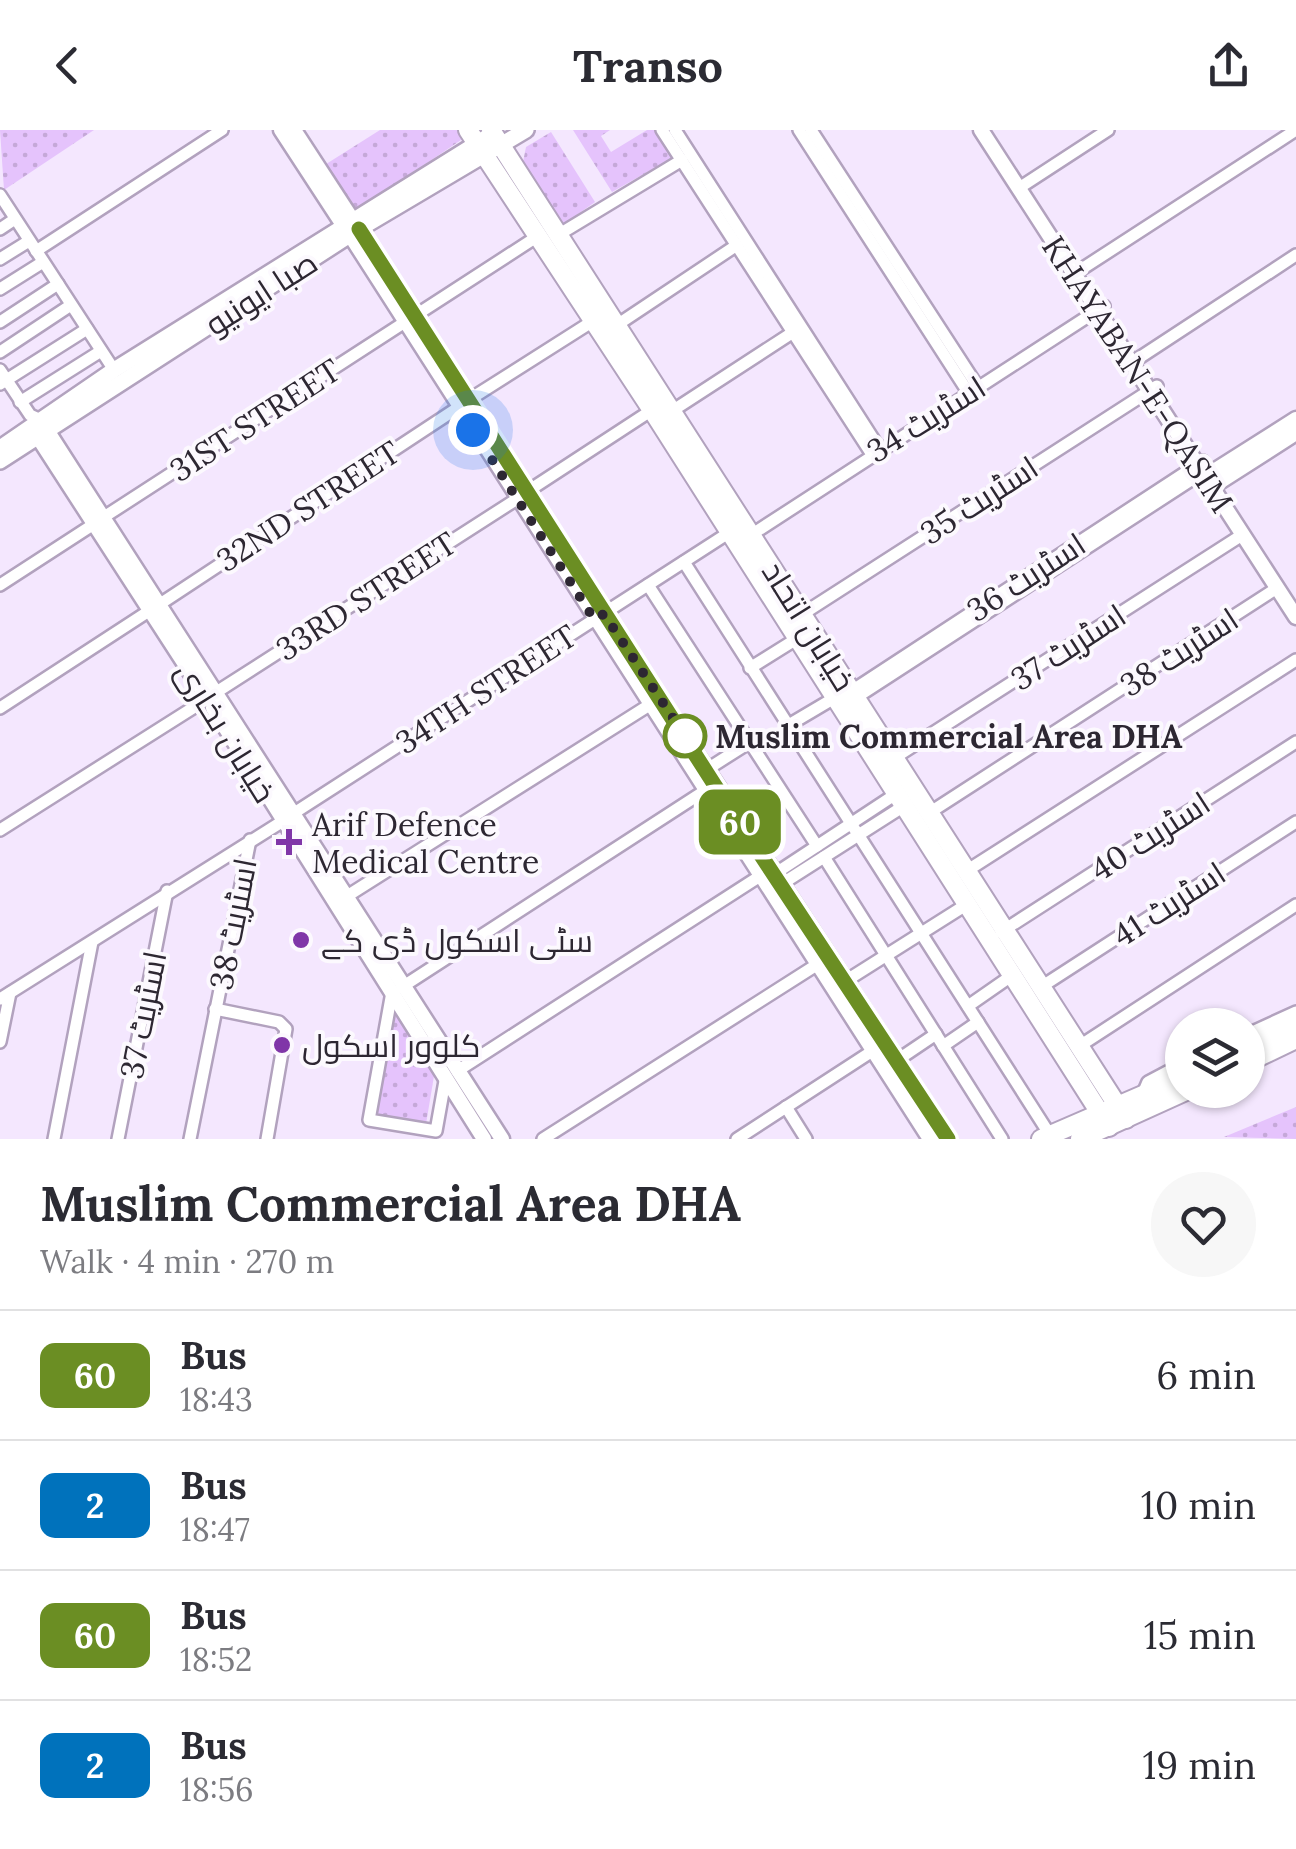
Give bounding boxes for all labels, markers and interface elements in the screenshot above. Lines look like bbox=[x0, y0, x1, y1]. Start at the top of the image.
text: Transo bbox=[573, 37, 723, 94]
icon: back bbox=[40, 38, 95, 93]
icon: share bbox=[1201, 38, 1256, 93]
street label: KHAYABAN-E-QASIM bbox=[1033, 228, 1243, 520]
street label: صبا ایونیو bbox=[197, 242, 325, 344]
street label: 31ST STREET bbox=[162, 350, 348, 490]
street label: اسٹریٹ 34 bbox=[859, 367, 993, 471]
your location bbox=[448, 405, 498, 455]
street label: 32ND STREET bbox=[208, 431, 408, 581]
street label: اسٹریٹ 35 bbox=[912, 447, 1046, 553]
street label: 33RD STREET bbox=[268, 522, 464, 670]
street label: اسٹریٹ 36 bbox=[959, 523, 1093, 631]
street label: خیابان اتحاد bbox=[753, 553, 865, 699]
street label: اسٹریٹ 37 bbox=[1003, 595, 1133, 699]
street label: اسٹریٹ 38 bbox=[1112, 599, 1246, 705]
street label: 34TH STREET bbox=[388, 615, 584, 763]
street label: خیابان بخاری bbox=[167, 654, 285, 810]
marker: Muslim Commercial Area DHA bbox=[664, 715, 706, 757]
place label: Muslim Commercial Area DHA bbox=[715, 716, 1183, 757]
street label: اسٹریٹ 40 bbox=[1082, 782, 1218, 890]
line badge: 60 bbox=[695, 790, 785, 854]
text: 60 bbox=[719, 800, 761, 845]
place label: Arif Defence Medical Centre bbox=[311, 804, 539, 882]
marker: Arif Defence Medical Centre bbox=[276, 829, 302, 855]
street label: اسٹریٹ 41 bbox=[1105, 852, 1233, 956]
street label: اسٹریٹ 38 bbox=[200, 855, 266, 993]
place label: سٹی اسکول ڈی کے bbox=[321, 920, 593, 961]
marker: سٹی اسکول ڈی کے bbox=[290, 929, 312, 951]
street label: اسٹریٹ 37 bbox=[111, 948, 175, 1082]
map controls bbox=[1165, 1008, 1265, 1108]
button: layers bbox=[1165, 1008, 1265, 1108]
place label: کلوور اسکول bbox=[302, 1025, 481, 1066]
marker: کلوور اسکول bbox=[271, 1034, 293, 1056]
button: heart bbox=[1151, 1172, 1256, 1277]
text: Muslim Commercial Area DHA bbox=[40, 1173, 741, 1234]
text: Walk · 4 min · 270 m bbox=[40, 1241, 334, 1282]
text: Bus bbox=[180, 1331, 247, 1379]
text: 6 min bbox=[1156, 1351, 1256, 1399]
text: 60 bbox=[74, 1353, 116, 1398]
text: 18:43 bbox=[180, 1379, 253, 1420]
text: Bus bbox=[180, 1461, 247, 1509]
text: 10 min bbox=[1141, 1481, 1256, 1529]
text: 2 bbox=[86, 1483, 104, 1528]
text: 18:47 bbox=[180, 1509, 250, 1550]
text: Bus bbox=[180, 1591, 247, 1639]
text: 15 min bbox=[1144, 1611, 1256, 1659]
text: 60 bbox=[74, 1613, 116, 1658]
text: 18:52 bbox=[180, 1639, 252, 1680]
text: Bus bbox=[180, 1721, 247, 1769]
text: 19 min bbox=[1142, 1741, 1256, 1789]
text: 2 bbox=[86, 1743, 104, 1788]
text: 18:56 bbox=[180, 1769, 254, 1810]

